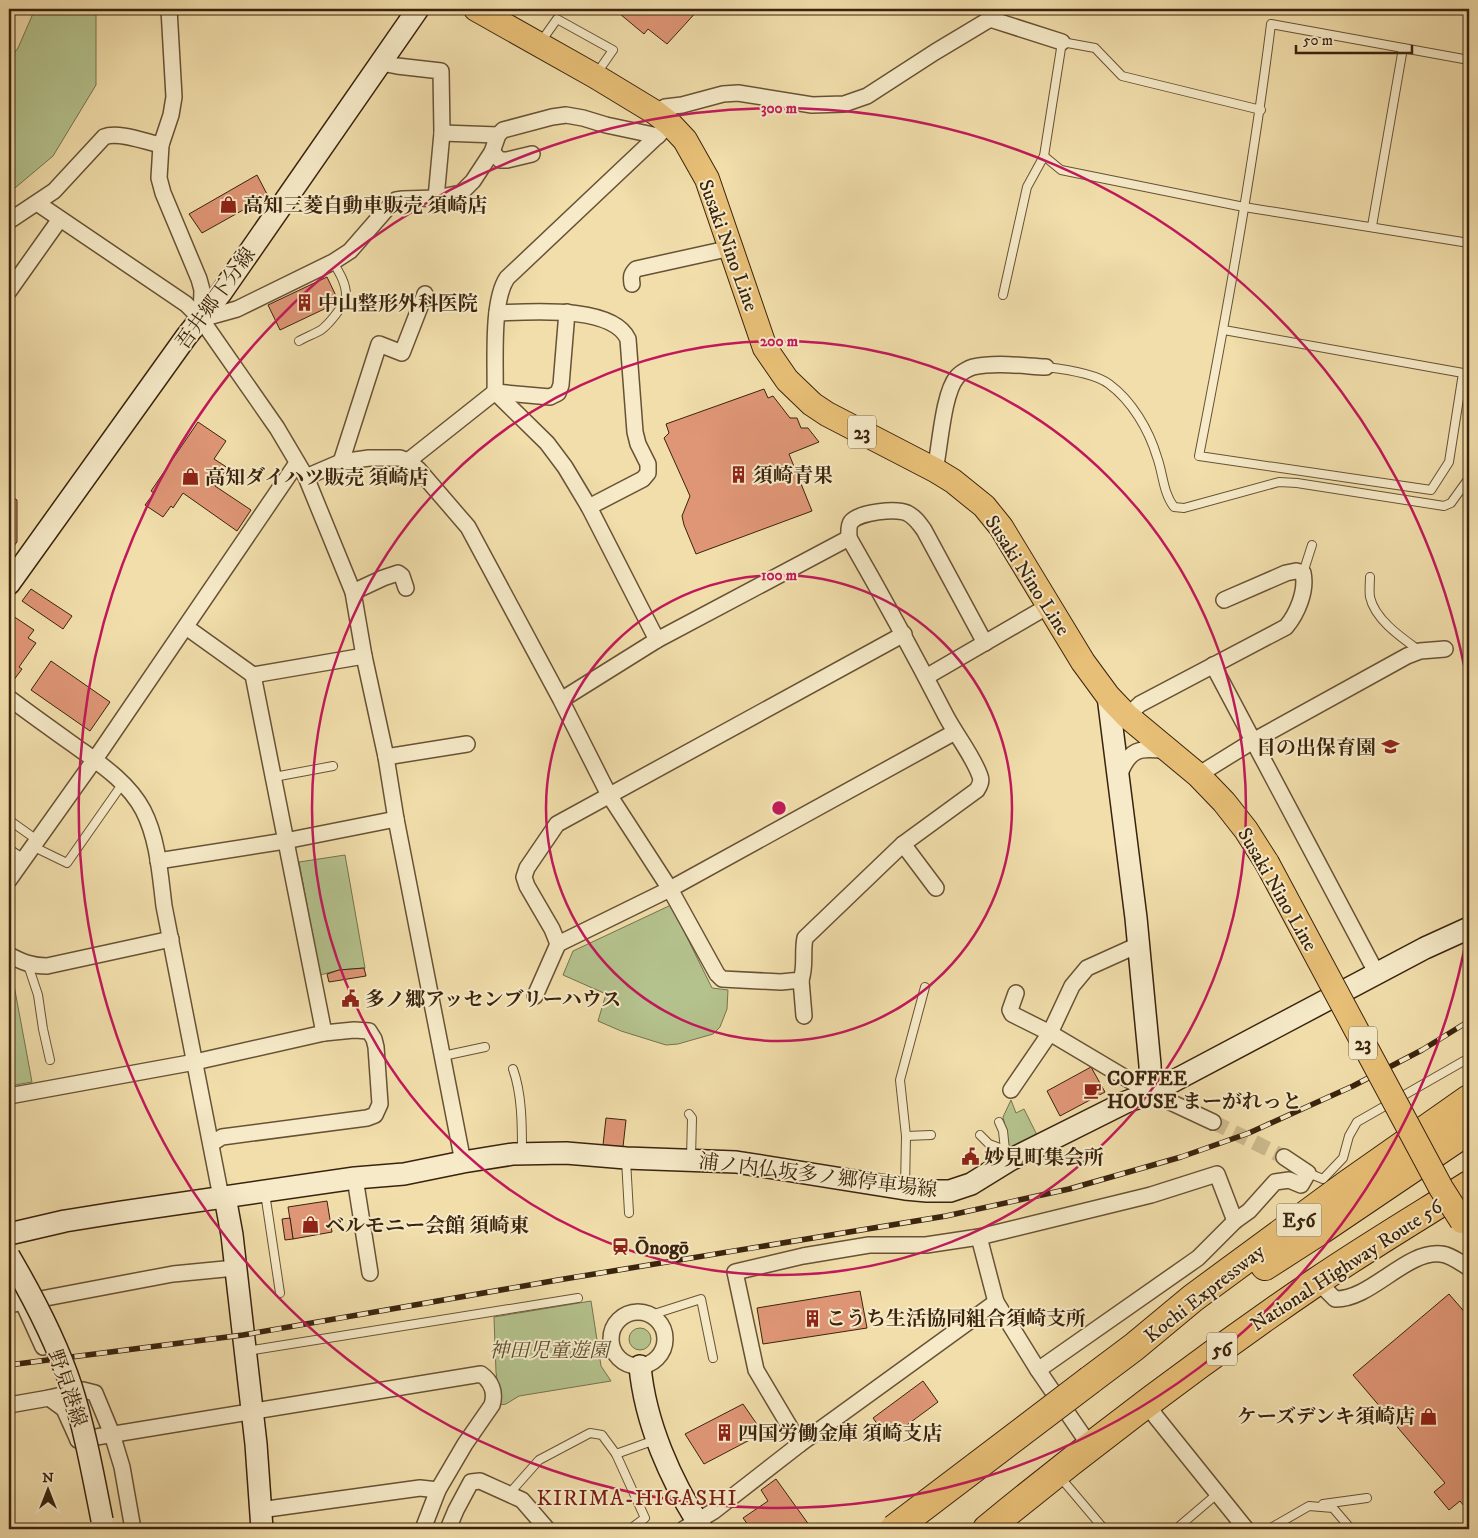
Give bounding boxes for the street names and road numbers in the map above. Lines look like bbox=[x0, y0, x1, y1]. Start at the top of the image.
street label: Susaki Nino Line bbox=[692, 176, 763, 315]
street label: 吾井郷下分線 bbox=[171, 243, 262, 355]
road number: 23 bbox=[848, 416, 876, 448]
street label: Susaki Nino Line bbox=[979, 511, 1075, 641]
street label: Susaki Nino Line bbox=[1231, 824, 1322, 956]
road number: 23 bbox=[1349, 1026, 1377, 1060]
street label: 浦ノ内仏坂多ノ郷停車場線 bbox=[697, 1149, 938, 1204]
street label: National Highway Route 56 bbox=[1246, 1194, 1448, 1338]
road number: E56 bbox=[1276, 1204, 1322, 1236]
street label: Kochi Expressway bbox=[1140, 1239, 1270, 1349]
road number: 56 bbox=[1207, 1332, 1237, 1366]
street label: 野見港線 bbox=[42, 1347, 91, 1430]

